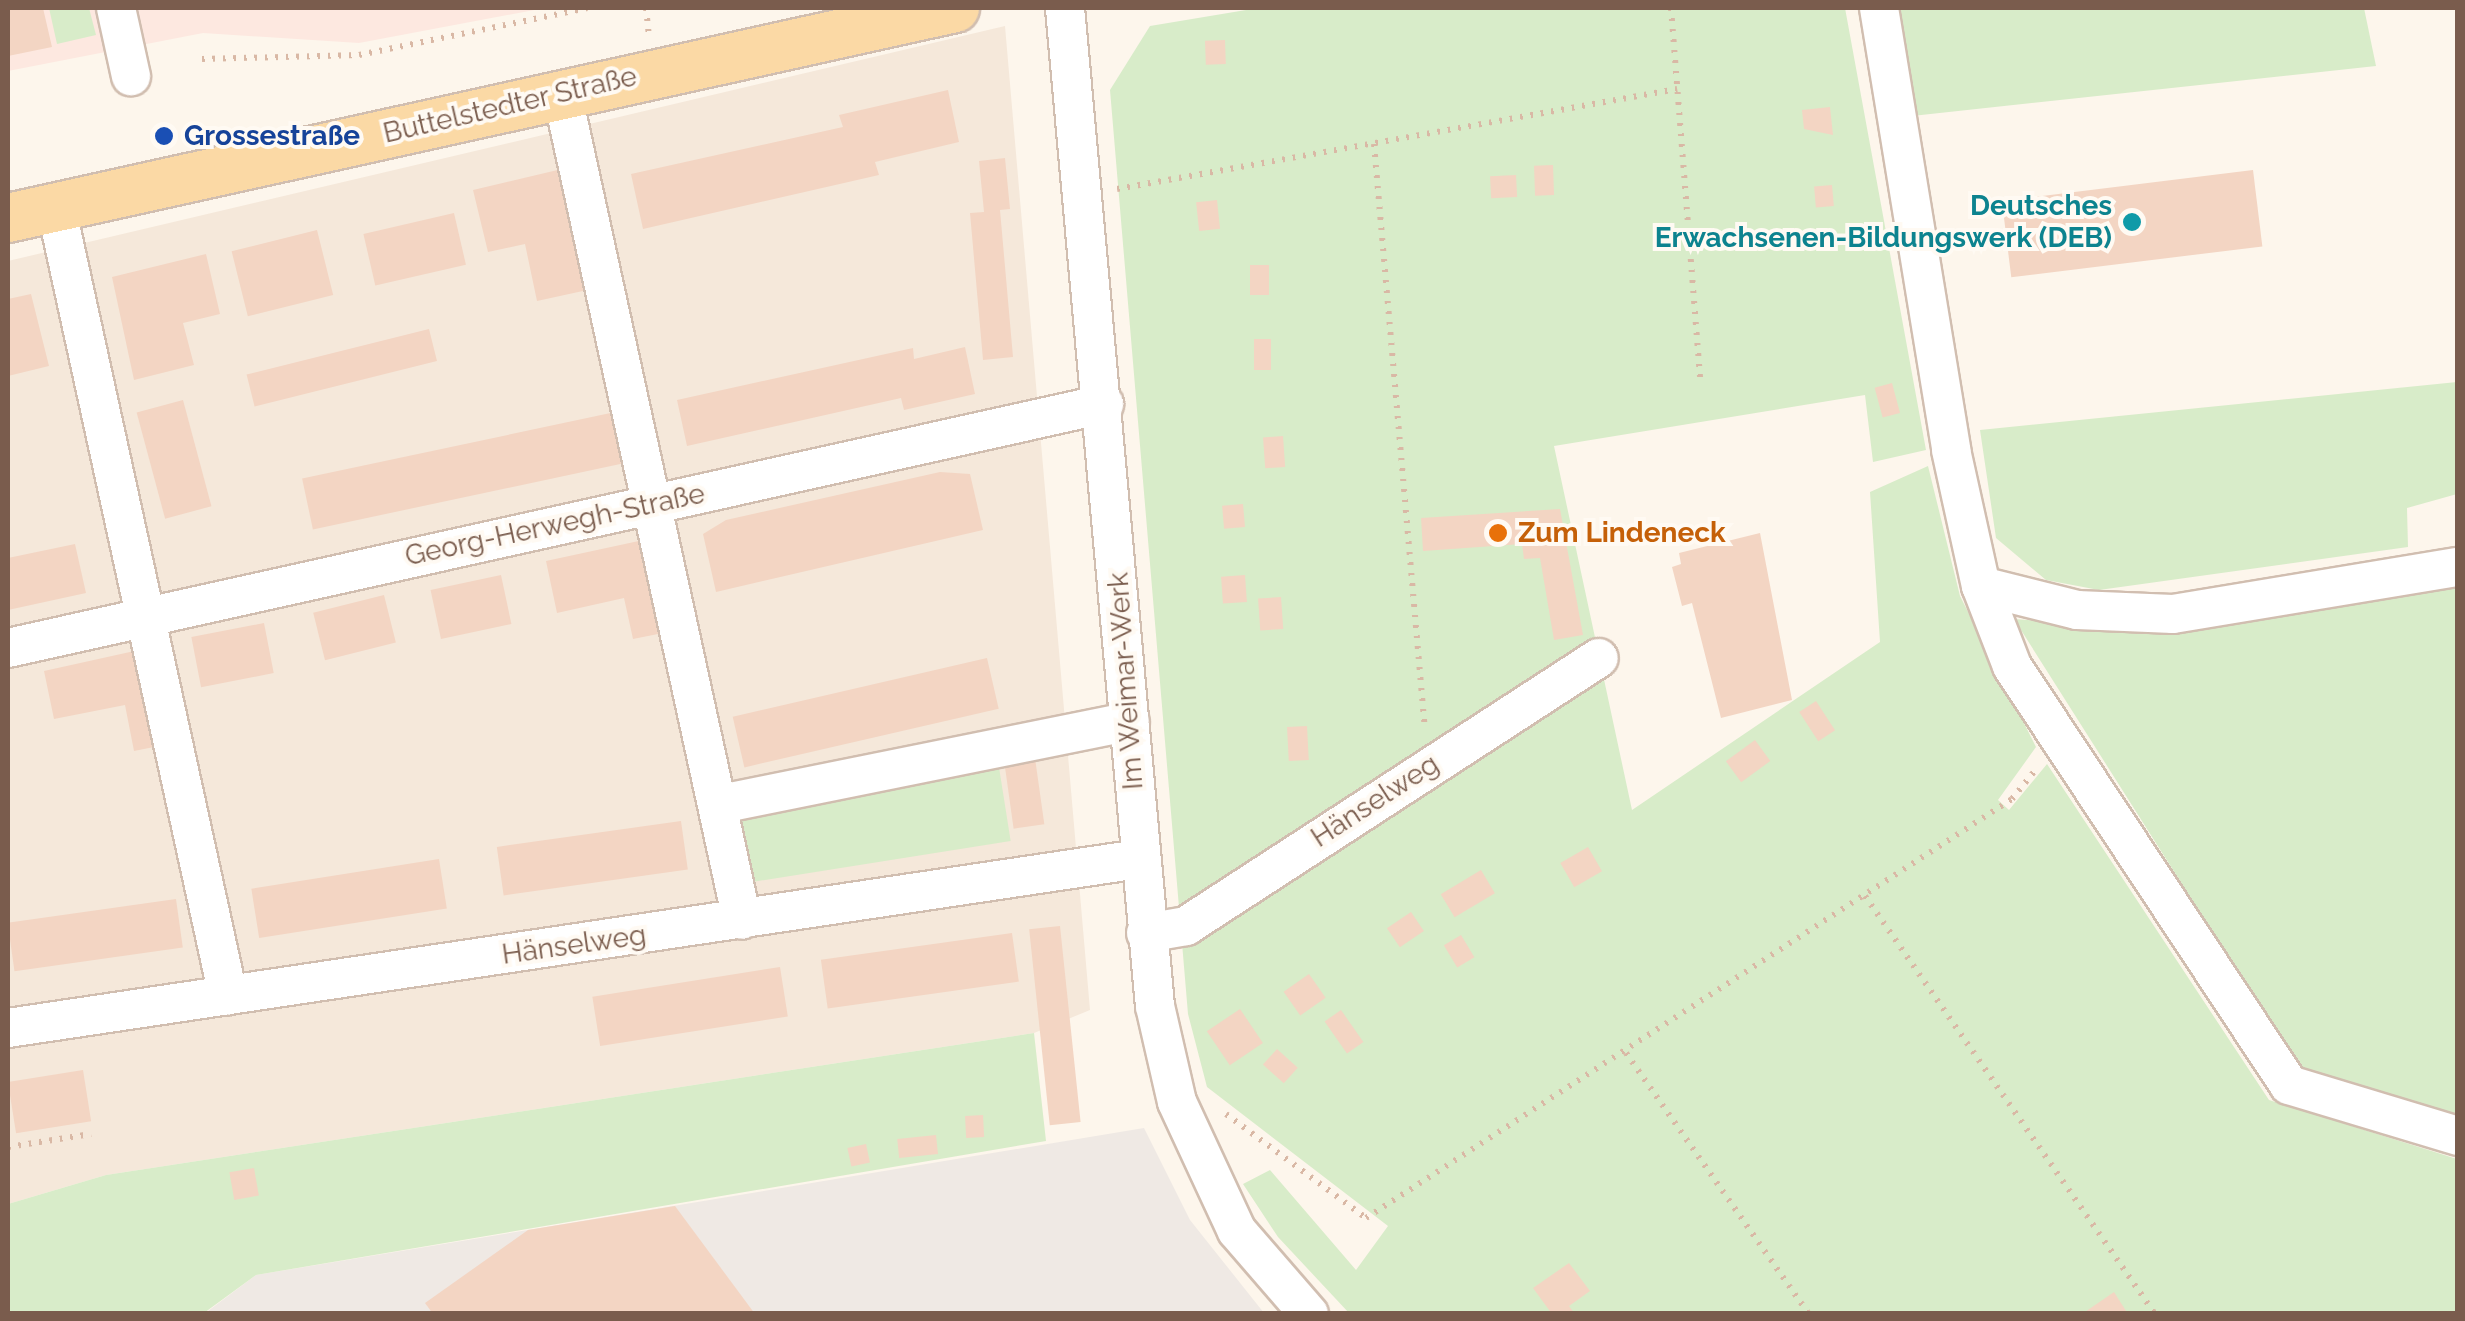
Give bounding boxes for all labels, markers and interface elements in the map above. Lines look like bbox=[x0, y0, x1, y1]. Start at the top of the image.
street label: Buttelstedter Straße bbox=[380, 59, 640, 151]
place label: Grossestraße bbox=[184, 119, 360, 153]
marker: Grossestraße bbox=[153, 125, 175, 147]
place label: Deutsches Erwachsenen-Bildungswerk (DEB) bbox=[1655, 189, 2112, 255]
marker: Deutsches Erwachsenen-Bildungswerk (DEB) bbox=[2121, 211, 2143, 233]
street label: Georg-Herwegh-Straße bbox=[402, 477, 708, 573]
place label: Zum Lindeneck bbox=[1518, 516, 1726, 550]
marker: Zum Lindeneck bbox=[1487, 522, 1509, 544]
street label: Im Weimar-Werk bbox=[1102, 571, 1150, 791]
street label: Hänselweg bbox=[1305, 747, 1445, 855]
street label: Hänselweg bbox=[500, 918, 648, 972]

